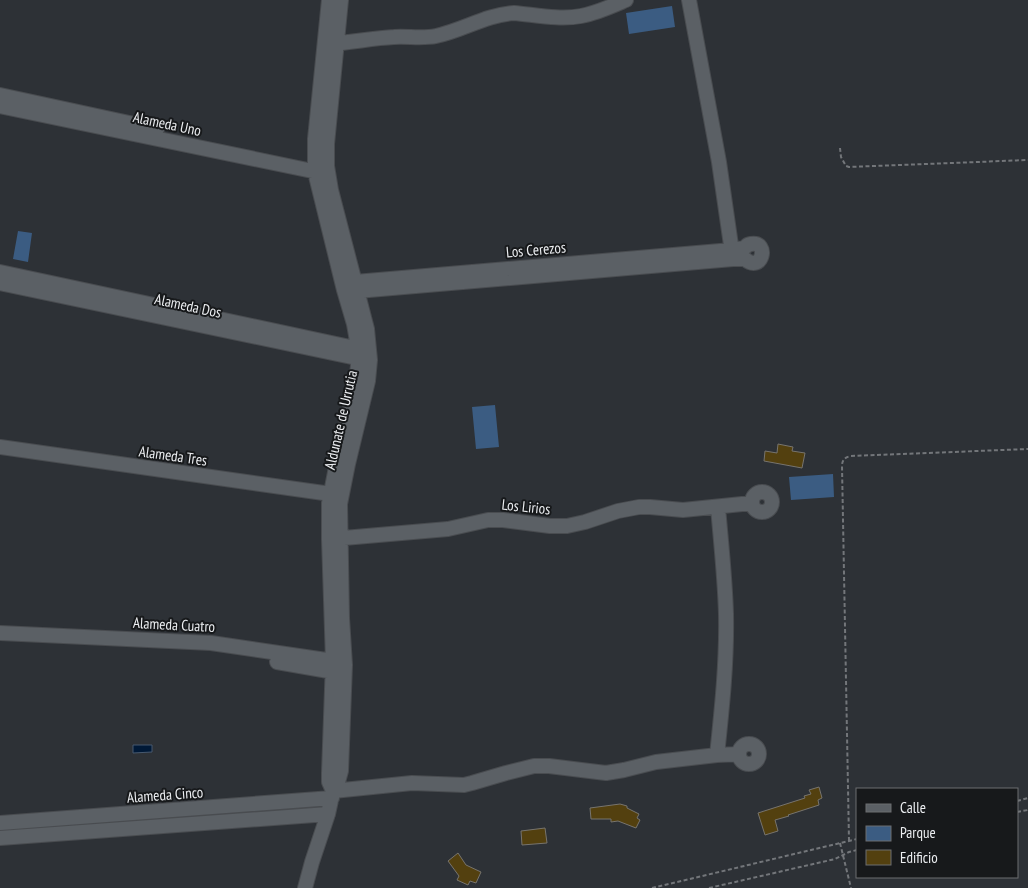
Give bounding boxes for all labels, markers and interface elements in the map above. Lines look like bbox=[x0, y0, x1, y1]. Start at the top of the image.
street label: Alameda Uno bbox=[131, 107, 203, 140]
street label: Los Cerezos bbox=[505, 237, 567, 262]
street label: Alameda Dos bbox=[153, 289, 223, 322]
street label: Aldunate de Urrutia bbox=[320, 368, 361, 471]
street label: Alameda Tres bbox=[138, 441, 208, 470]
street label: Los Lirios bbox=[501, 495, 551, 518]
street label: Alameda Cuatro bbox=[133, 613, 216, 636]
street label: Alameda Cinco bbox=[126, 782, 204, 807]
legend bbox=[856, 788, 1018, 878]
text: Calle bbox=[900, 798, 926, 817]
text: Parque bbox=[900, 823, 936, 842]
text: Edificio bbox=[900, 848, 938, 867]

